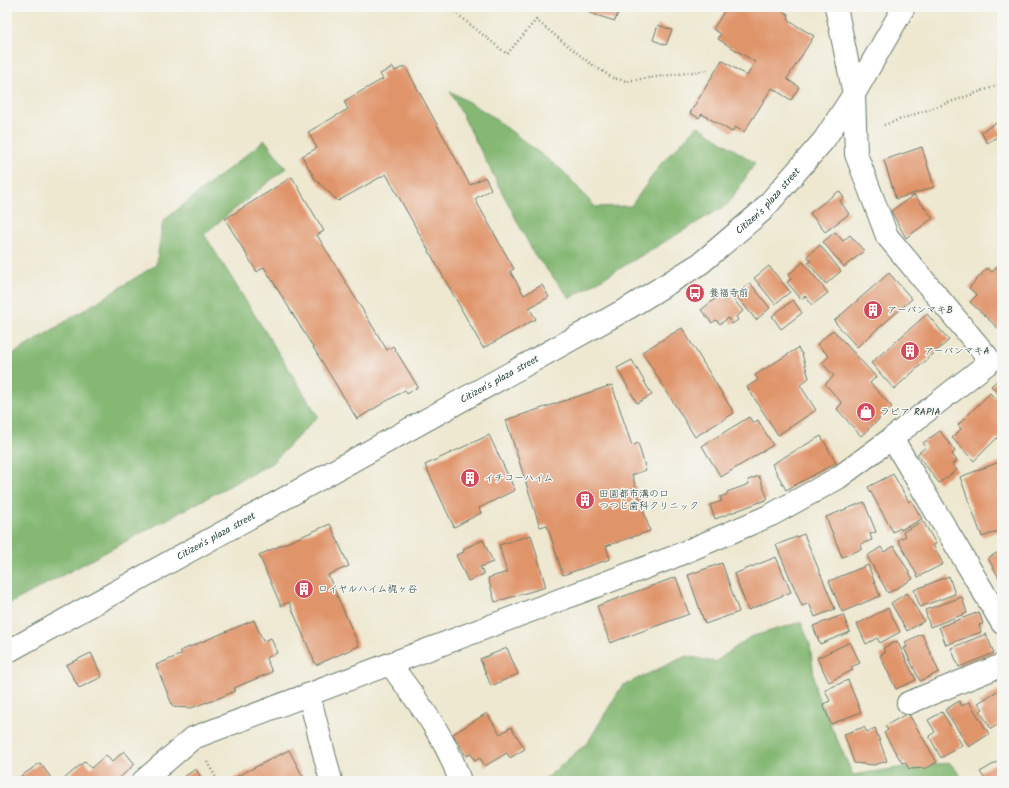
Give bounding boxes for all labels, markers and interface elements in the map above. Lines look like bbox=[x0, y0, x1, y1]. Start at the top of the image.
street label: Citizen's plaza street bbox=[732, 164, 804, 238]
bus stop icon: 養福寺前 bbox=[684, 282, 706, 304]
place label: 養福寺前 bbox=[709, 285, 749, 301]
building icon: アーバンマキB bbox=[862, 299, 884, 321]
place label: アーバンマキB bbox=[887, 302, 953, 318]
building icon: アーバンマキA bbox=[899, 340, 921, 362]
place label: アーバンマキA bbox=[924, 343, 990, 359]
street label: Citizen's plaza street bbox=[457, 351, 542, 408]
shop icon: ラピア RAPIA bbox=[855, 401, 877, 423]
place label: ラピア RAPIA bbox=[880, 404, 941, 420]
building icon: イチコーハイム bbox=[459, 467, 481, 489]
place label: イチコーハイム bbox=[484, 470, 554, 486]
place label: 田園都市溝の口 つつじ歯科クリニック bbox=[599, 486, 699, 514]
building icon: 田園都市溝の口 つつじ歯科クリニック bbox=[574, 489, 596, 511]
street label: Citizen's plaza street bbox=[174, 508, 259, 565]
building icon: ロイヤルハイム梶ヶ谷 bbox=[293, 578, 315, 600]
place label: ロイヤルハイム梶ヶ谷 bbox=[318, 581, 417, 597]

